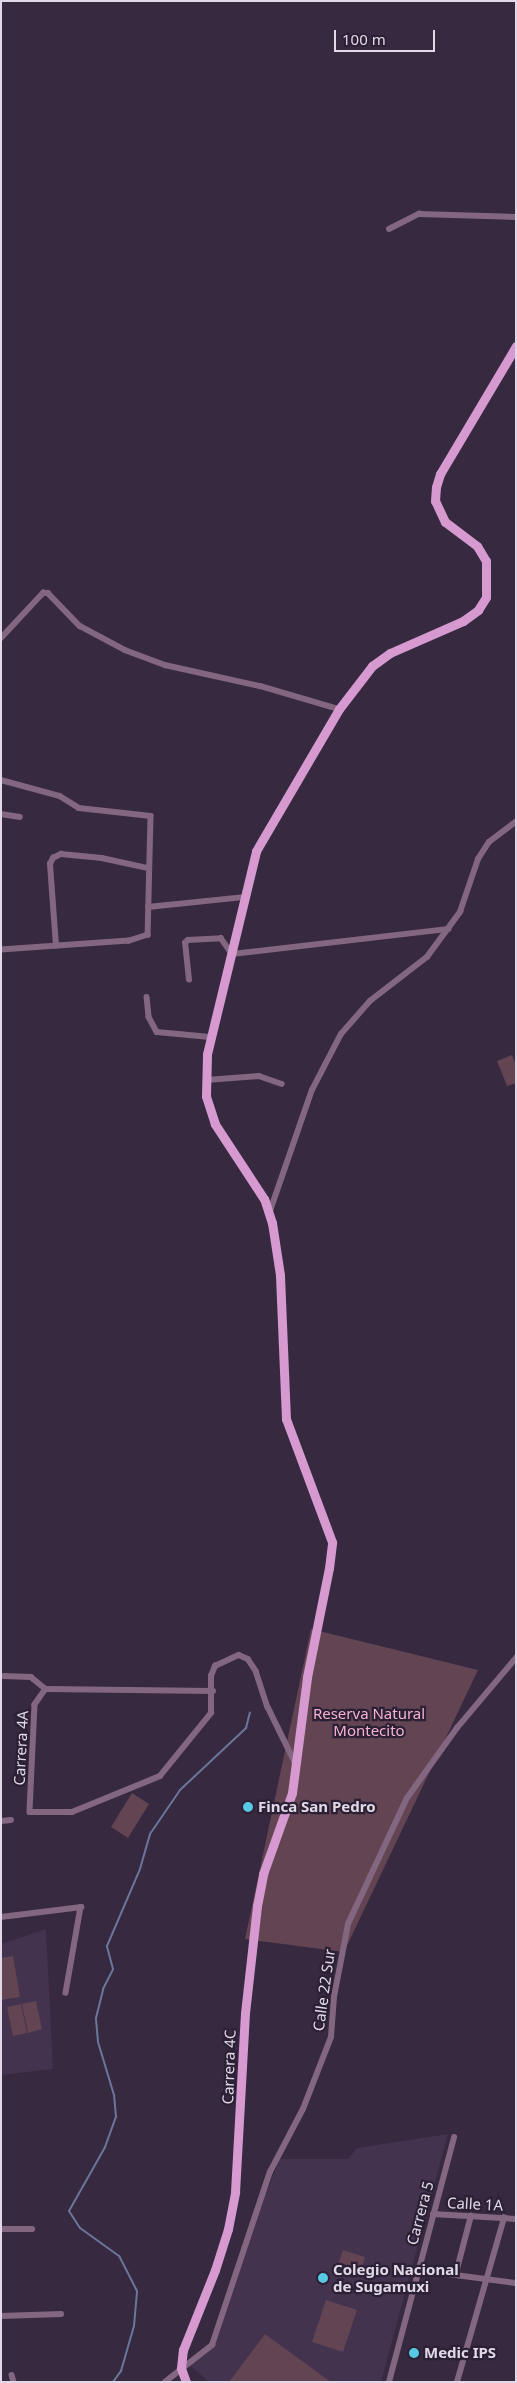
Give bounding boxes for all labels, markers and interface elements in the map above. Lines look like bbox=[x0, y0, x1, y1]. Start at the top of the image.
scale bar bbox=[337, 20, 438, 52]
text: 100 m bbox=[342, 29, 386, 49]
park label: Reserva Natural Montecito bbox=[313, 1704, 425, 1739]
street label: Carrera 4A bbox=[10, 1710, 32, 1786]
place label: Finca San Pedro bbox=[258, 1798, 376, 1816]
marker: Finca San Pedro bbox=[242, 1801, 254, 1813]
street label: Calle 22 Sur bbox=[309, 1948, 339, 2032]
street label: Carrera 4C bbox=[219, 2029, 239, 2105]
street label: Carrera 5 bbox=[403, 2179, 437, 2247]
street label: Calle 1A bbox=[446, 2194, 504, 2214]
place label: Colegio Nacional de Sugamuxi bbox=[333, 2260, 459, 2295]
marker: Colegio Nacional de Sugamuxi bbox=[317, 2272, 329, 2284]
place label: Medic IPS bbox=[424, 2344, 496, 2362]
marker: Medic IPS bbox=[408, 2347, 420, 2359]

